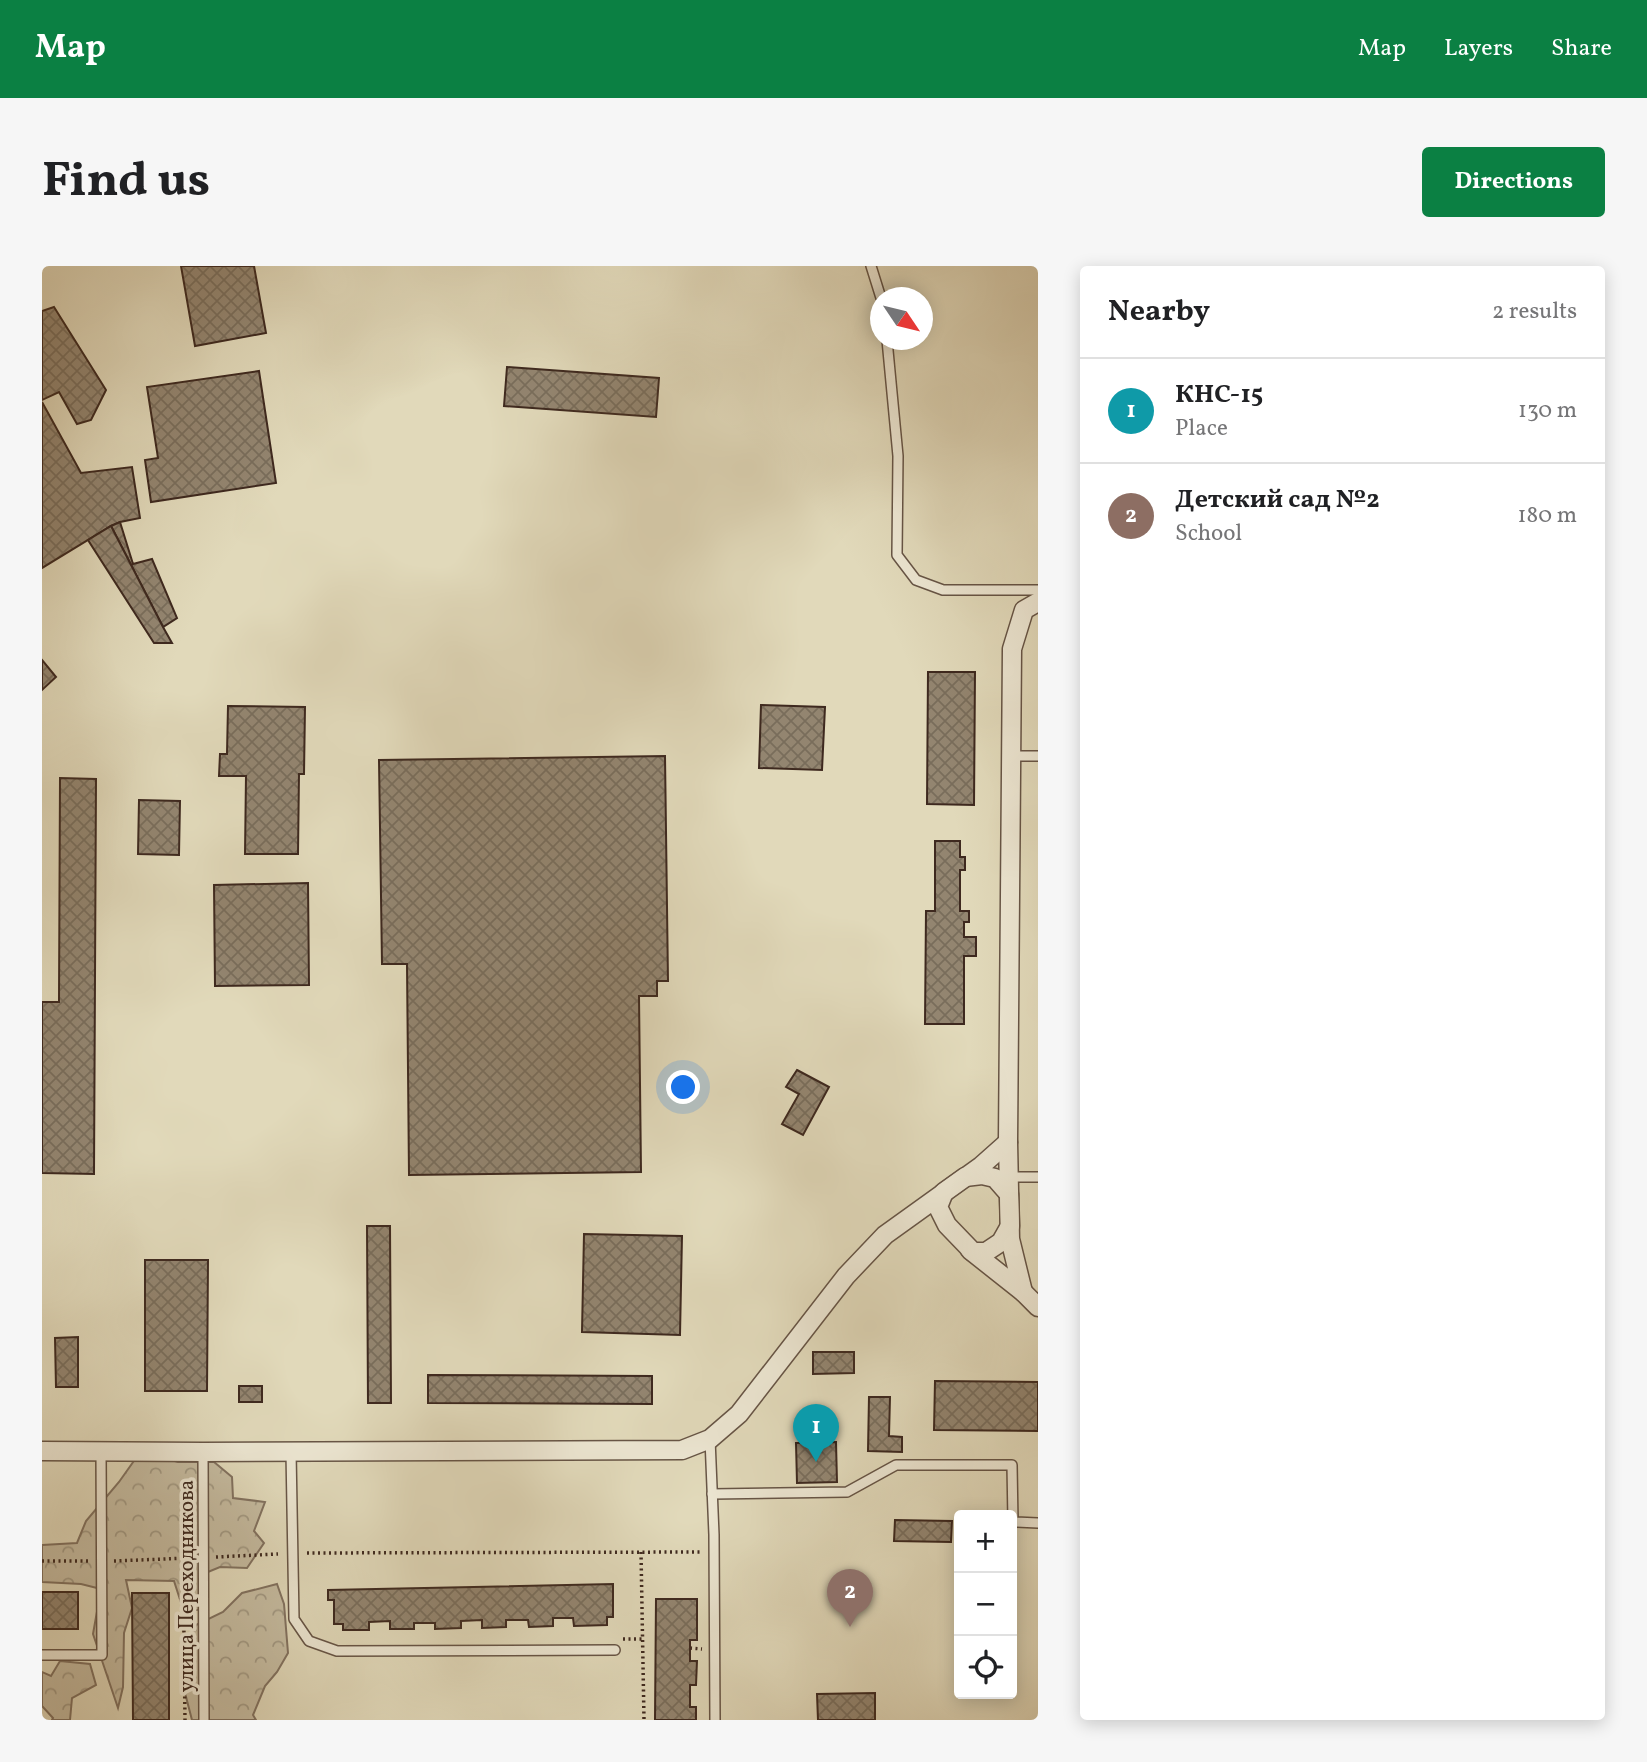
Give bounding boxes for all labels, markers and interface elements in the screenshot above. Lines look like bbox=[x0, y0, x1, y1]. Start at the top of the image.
text: Map bbox=[35, 26, 106, 72]
text: Map bbox=[1358, 32, 1406, 66]
text: Layers bbox=[1444, 32, 1513, 66]
text: Share bbox=[1551, 32, 1612, 66]
button: Directions bbox=[1422, 147, 1605, 217]
text: Find us bbox=[42, 148, 210, 217]
north arrow bbox=[870, 287, 933, 350]
text: Nearby bbox=[1108, 291, 1210, 333]
text: 2 results bbox=[1492, 296, 1577, 328]
text: КНС-15 bbox=[1175, 377, 1263, 413]
text: 1 bbox=[1126, 395, 1136, 427]
text: 130 m bbox=[1518, 395, 1577, 427]
text: Place bbox=[1175, 413, 1228, 445]
text: Детский сад №2 bbox=[1175, 482, 1380, 518]
text: 2 bbox=[1125, 500, 1137, 532]
text: 180 m bbox=[1518, 500, 1577, 532]
text: School bbox=[1175, 518, 1242, 550]
your location bbox=[666, 1070, 700, 1104]
pin: 1 bbox=[793, 1404, 839, 1462]
street label: улица Переходникова bbox=[173, 1480, 202, 1692]
map controls bbox=[954, 1510, 1017, 1699]
button: + bbox=[954, 1510, 1017, 1573]
pin: 2 bbox=[827, 1569, 873, 1627]
button: − bbox=[954, 1573, 1017, 1636]
button: locate bbox=[954, 1636, 1017, 1699]

